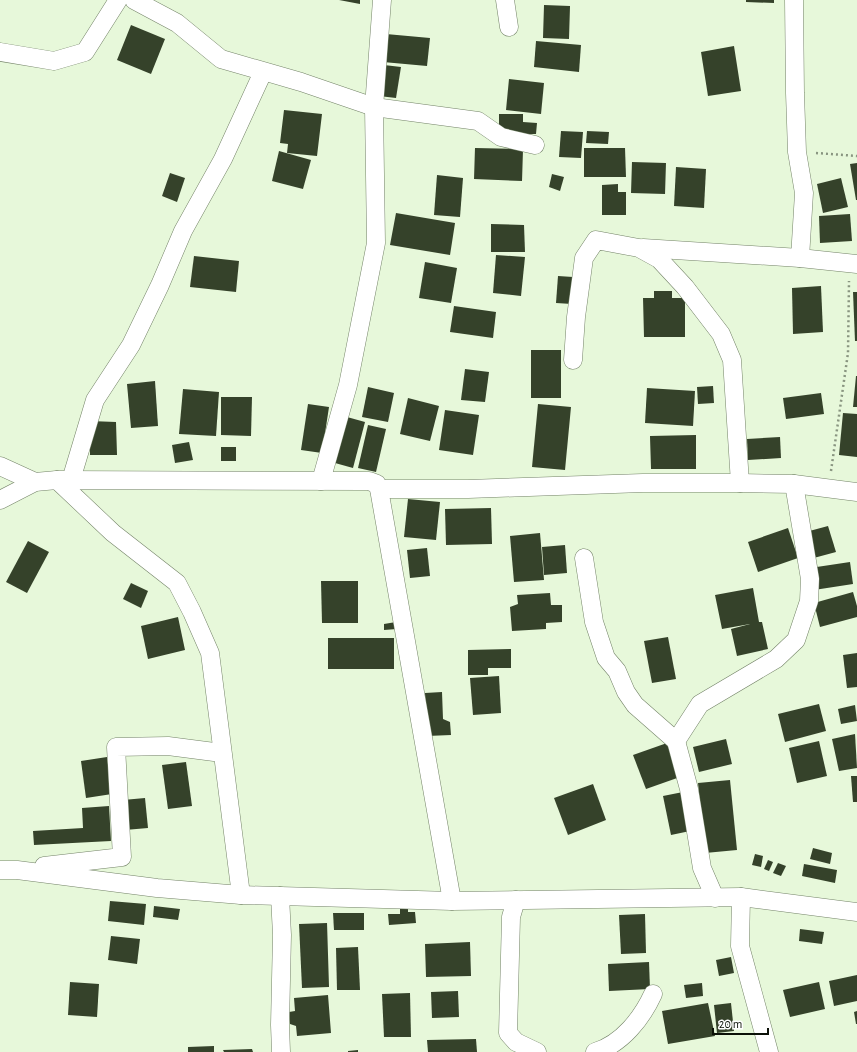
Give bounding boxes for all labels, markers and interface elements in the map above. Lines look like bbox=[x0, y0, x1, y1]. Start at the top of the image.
scale bar bbox=[713, 1010, 768, 1036]
text: 20 m bbox=[719, 1018, 742, 1030]

